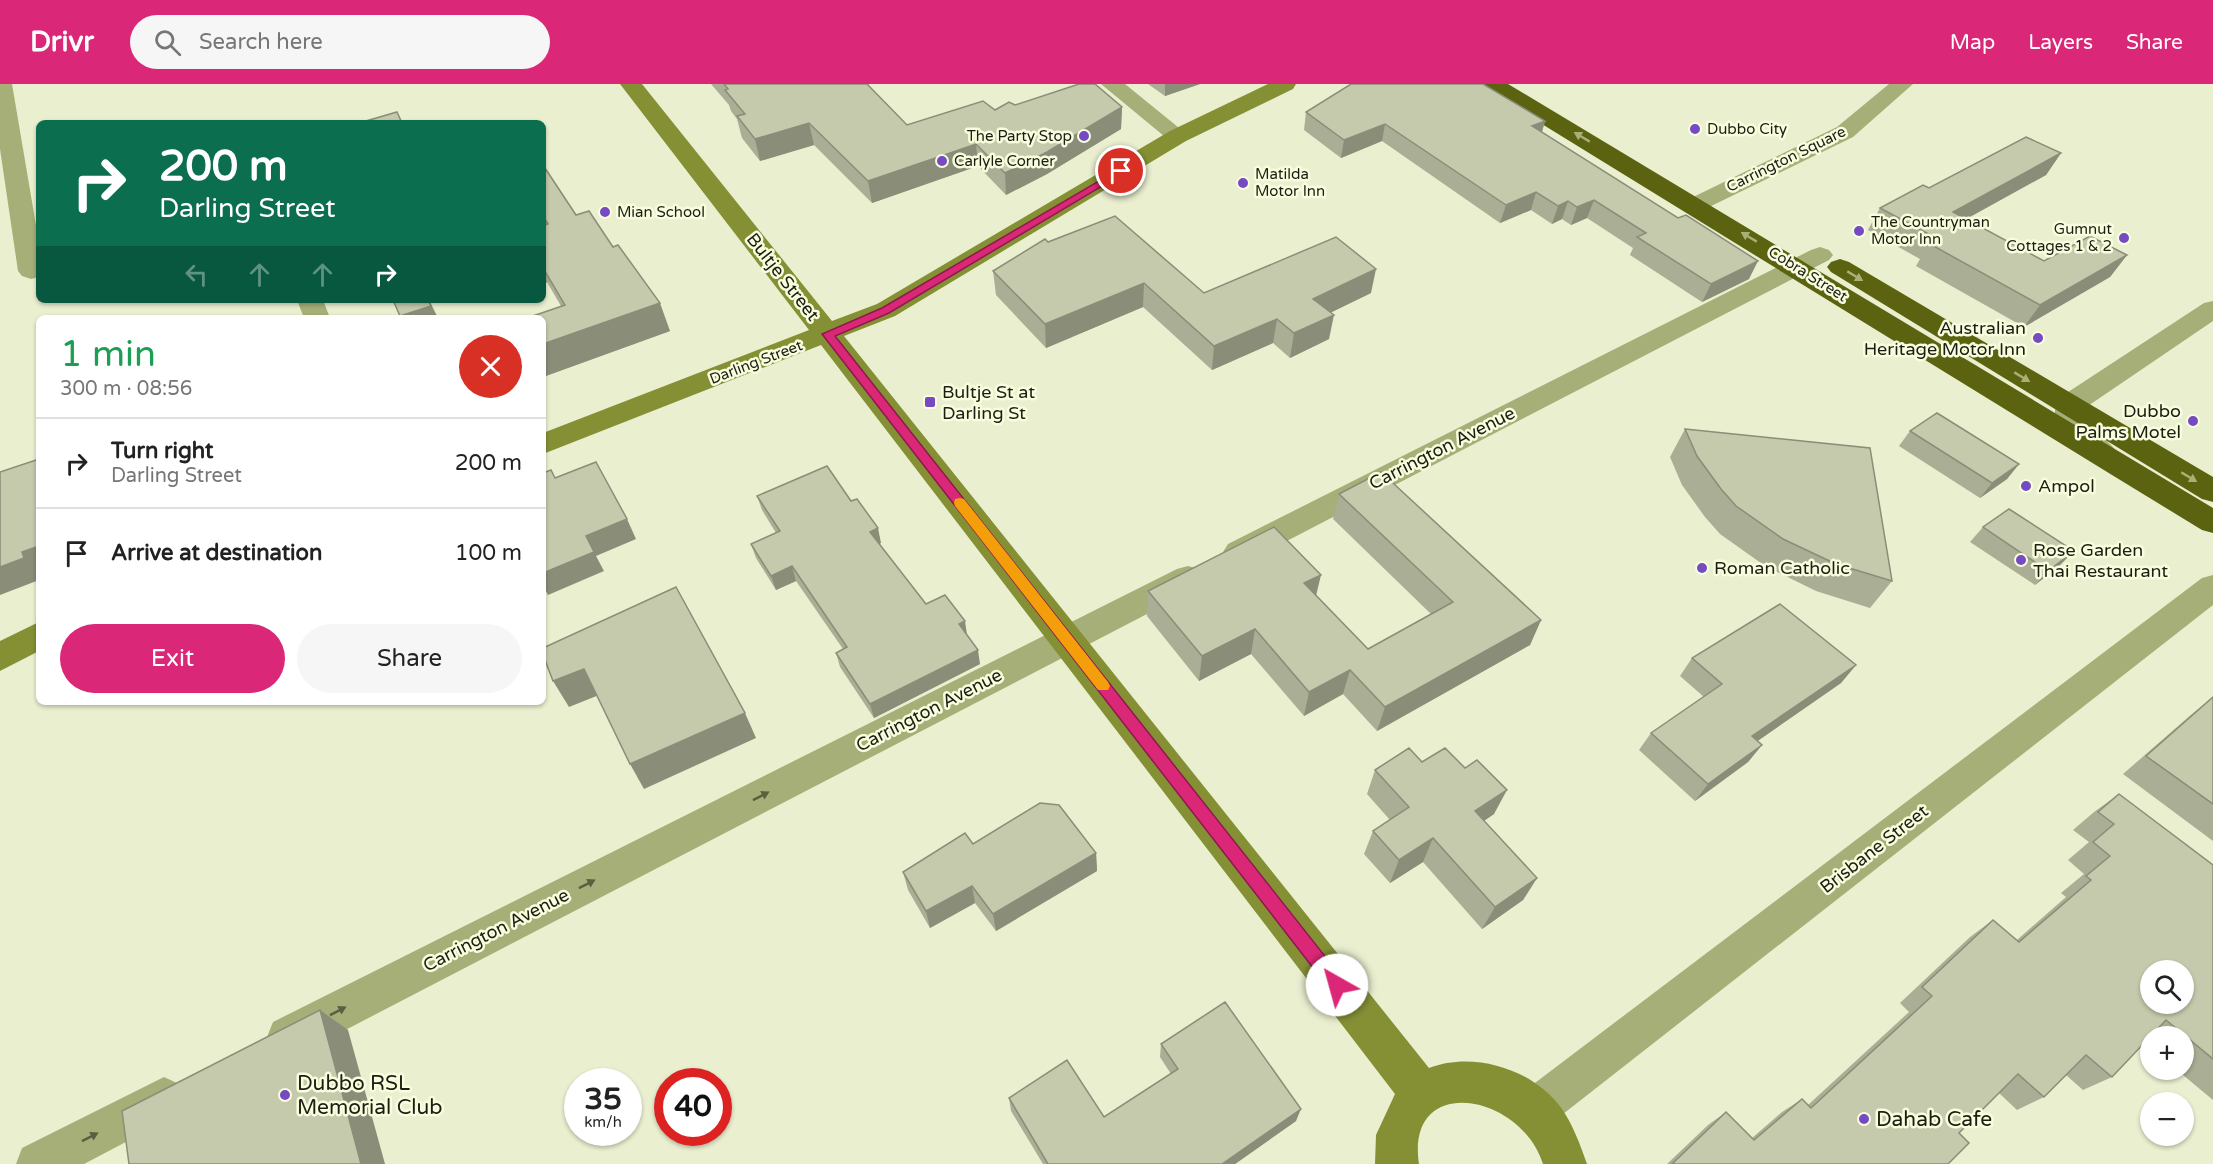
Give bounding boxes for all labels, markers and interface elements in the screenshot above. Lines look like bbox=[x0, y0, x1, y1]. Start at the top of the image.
search box bbox=[130, 15, 550, 69]
text: Drivr bbox=[30, 25, 94, 59]
icon: search bbox=[151, 26, 184, 59]
text: Search here bbox=[199, 29, 323, 55]
text: Map bbox=[1950, 30, 1995, 55]
text: Layers bbox=[2028, 30, 2093, 55]
text: Share bbox=[2126, 30, 2183, 55]
place label: Dubbo City bbox=[1707, 120, 1787, 138]
marker: Dubbo City bbox=[1688, 122, 1702, 136]
street label: Carrington Square bbox=[1723, 122, 1849, 196]
place label: The Party Stop bbox=[967, 127, 1072, 145]
marker: The Party Stop bbox=[1077, 129, 1091, 143]
one-way arrow bbox=[1574, 131, 1590, 142]
text: 200 m bbox=[159, 141, 288, 192]
icon: right bbox=[60, 144, 138, 222]
pin bbox=[1095, 145, 1146, 196]
place label: Carlyle Corner bbox=[954, 152, 1055, 170]
marker: Carlyle Corner bbox=[935, 154, 949, 168]
icon: arrive bbox=[1104, 154, 1137, 187]
place label: Matilda Motor Inn bbox=[1255, 165, 1325, 200]
marker: Matilda Motor Inn bbox=[1236, 176, 1250, 190]
text: Darling Street bbox=[159, 192, 336, 225]
place label: Mian School bbox=[617, 203, 705, 221]
marker: Mian School bbox=[598, 205, 612, 219]
place label: The Countryman Motor Inn bbox=[1871, 213, 1990, 248]
place label: Gumnut Cottages 1 & 2 bbox=[2006, 220, 2112, 255]
marker: The Countryman Motor Inn bbox=[1852, 224, 1866, 238]
street label: Bultje Street bbox=[742, 229, 824, 325]
marker: Gumnut Cottages 1 & 2 bbox=[2117, 231, 2131, 245]
one-way arrow bbox=[1741, 232, 1757, 243]
street label: Cobra Street bbox=[1765, 243, 1851, 306]
icon: left bbox=[180, 258, 213, 291]
icon: ahead bbox=[243, 258, 276, 291]
icon: ahead bbox=[306, 258, 339, 291]
icon: right bbox=[369, 258, 402, 291]
one-way arrow bbox=[1847, 271, 1863, 282]
place label: Australian Heritage Motor Inn bbox=[1864, 317, 2026, 360]
marker: Australian Heritage Motor Inn bbox=[2031, 331, 2045, 345]
text: 1 min bbox=[60, 333, 156, 376]
button: close bbox=[459, 335, 522, 398]
street label: Darling Street bbox=[707, 336, 805, 388]
one-way arrow bbox=[2014, 371, 2030, 382]
text: 300 m · 08:56 bbox=[60, 377, 192, 401]
place label: Bultje St at Darling St bbox=[942, 381, 1035, 424]
marker: Bultje St at Darling St bbox=[923, 395, 937, 409]
place label: Dubbo Palms Motel bbox=[2076, 400, 2181, 443]
street label: Carrington Avenue bbox=[1365, 402, 1519, 494]
marker: Dubbo Palms Motel bbox=[2186, 414, 2200, 428]
text: Turn right bbox=[111, 438, 213, 464]
icon: right bbox=[60, 447, 93, 480]
text: 200 m bbox=[455, 450, 522, 476]
text: Darling Street bbox=[111, 464, 242, 488]
one-way arrow bbox=[2181, 472, 2198, 482]
place label: Ampol bbox=[2038, 475, 2095, 497]
marker: Ampol bbox=[2019, 479, 2033, 493]
icon: arrive bbox=[60, 537, 93, 570]
place label: Rose Garden Thai Restaurant bbox=[2033, 539, 2168, 582]
text: Arrive at destination bbox=[111, 540, 322, 566]
text: 100 m bbox=[455, 540, 522, 566]
marker: Rose Garden Thai Restaurant bbox=[2014, 553, 2028, 567]
place label: Roman Catholic bbox=[1714, 557, 1850, 579]
marker: Roman Catholic bbox=[1695, 561, 1709, 575]
button: Exit bbox=[60, 624, 285, 693]
button: Share bbox=[297, 624, 522, 693]
street label: Carrington Avenue bbox=[852, 664, 1006, 756]
one-way arrow bbox=[752, 791, 769, 800]
street label: Brisbane Street bbox=[1816, 800, 1933, 898]
one-way arrow bbox=[579, 879, 596, 889]
street label: Carrington Avenue bbox=[419, 884, 573, 976]
position arrow bbox=[1305, 953, 1369, 1017]
map controls bbox=[2140, 960, 2194, 1146]
button: search bbox=[2140, 960, 2194, 1014]
one-way arrow bbox=[330, 1006, 347, 1016]
button: + bbox=[2140, 1026, 2194, 1080]
speed limit sign: 40 bbox=[654, 1068, 732, 1146]
place label: Dubbo RSL Memorial Club bbox=[297, 1071, 443, 1120]
text: 35 bbox=[584, 1081, 622, 1118]
marker: Dubbo RSL Memorial Club bbox=[278, 1088, 292, 1102]
button: − bbox=[2140, 1092, 2194, 1146]
place label: Dahab Cafe bbox=[1876, 1107, 1992, 1132]
marker: Dahab Cafe bbox=[1857, 1112, 1871, 1126]
text: km/h bbox=[584, 1113, 622, 1131]
one-way arrow bbox=[81, 1133, 98, 1142]

